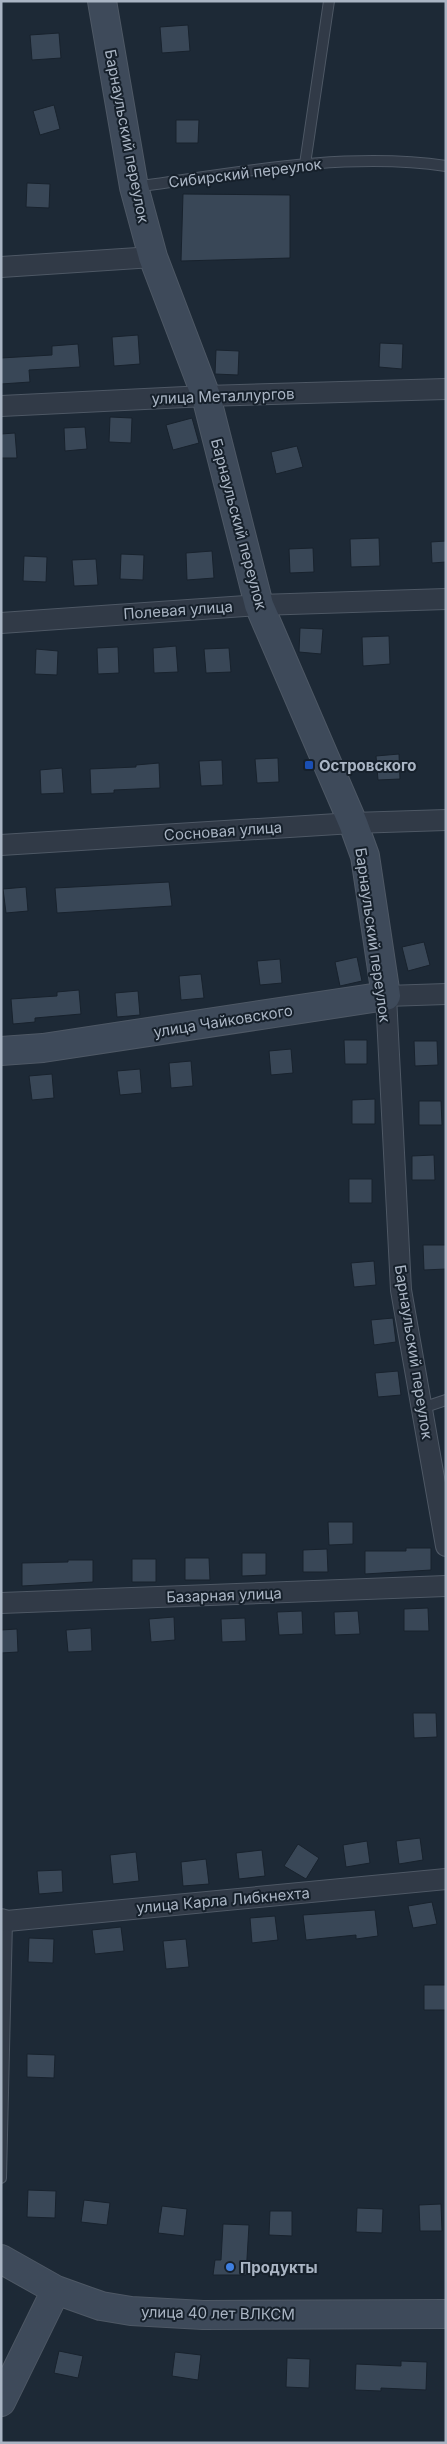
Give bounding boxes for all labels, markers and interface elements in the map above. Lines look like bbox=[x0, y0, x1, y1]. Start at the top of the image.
street label: Барнаульский переулок bbox=[101, 48, 153, 224]
street label: Сибирский переулок bbox=[167, 154, 323, 192]
street label: улица Металлургов bbox=[151, 384, 295, 408]
street label: Барнаульский переулок bbox=[207, 436, 271, 612]
street label: Полевая улица bbox=[123, 597, 233, 623]
place label: Островского bbox=[319, 756, 417, 775]
marker: Островского bbox=[303, 759, 315, 771]
street label: Сосновая улица bbox=[163, 817, 283, 845]
street label: Барнаульский переулок bbox=[351, 846, 395, 1024]
street label: улица Чайковского bbox=[152, 1001, 294, 1041]
street label: Барнаульский переулок bbox=[391, 1263, 437, 1441]
street label: Базарная улица bbox=[166, 1583, 282, 1607]
street label: улица Карла Либкнехта bbox=[135, 1883, 311, 1917]
place label: Продукты bbox=[240, 2258, 318, 2277]
marker: Продукты bbox=[224, 2261, 236, 2273]
street label: улица 40 лет ВЛКСМ bbox=[141, 2302, 295, 2324]

